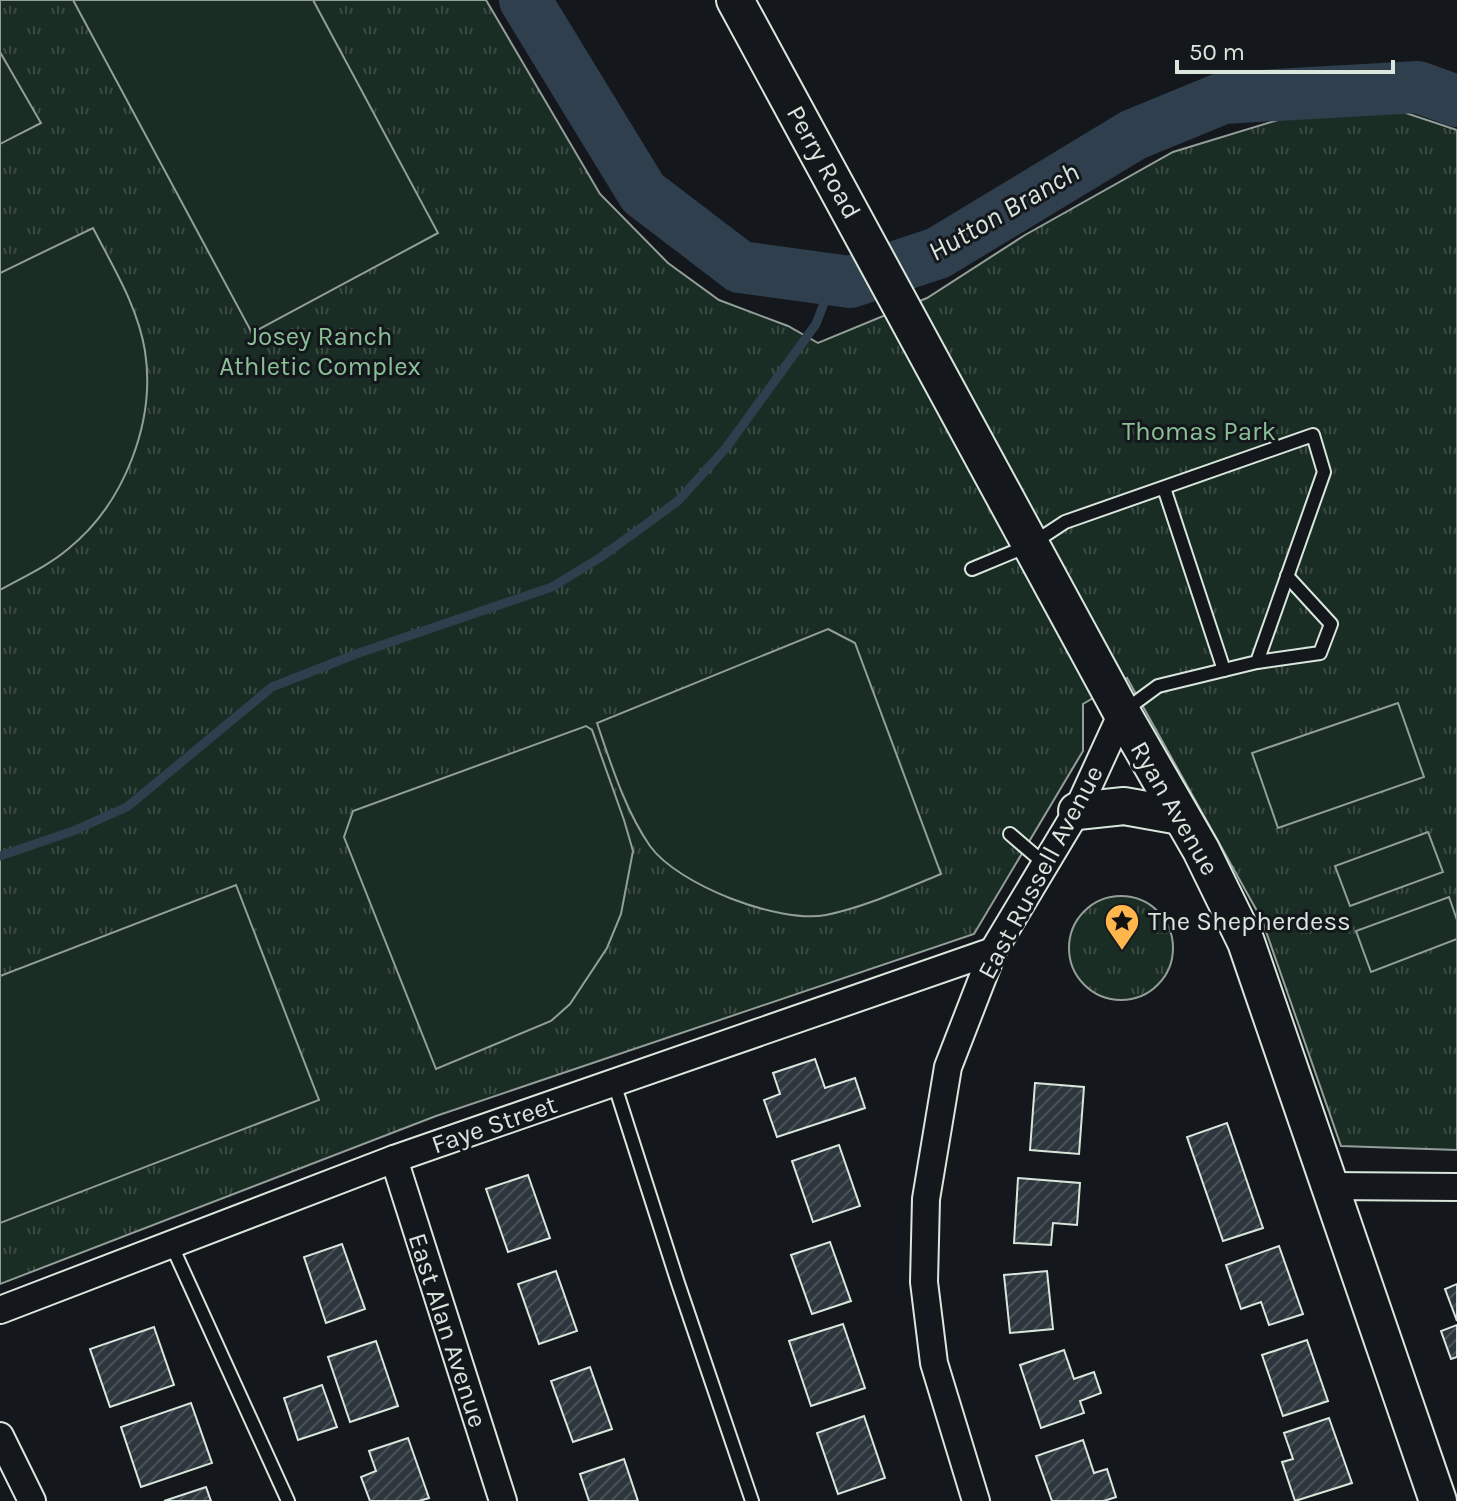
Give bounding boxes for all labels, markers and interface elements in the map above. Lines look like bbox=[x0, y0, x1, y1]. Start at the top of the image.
scale bar bbox=[1177, 24, 1393, 74]
text: 50 m bbox=[1189, 38, 1245, 66]
street label: Perry Road bbox=[780, 100, 867, 224]
water label: Hutton Branch bbox=[922, 155, 1085, 268]
park label: Josey Ranch Athletic Complex bbox=[219, 321, 421, 382]
park label: Thomas Park bbox=[1122, 416, 1276, 447]
street label: Ryan Avenue bbox=[1124, 736, 1225, 881]
street label: East Russell Avenue bbox=[971, 760, 1110, 984]
place icon: The Shepherdess bbox=[1103, 902, 1141, 952]
place label: The Shepherdess bbox=[1148, 906, 1351, 937]
street label: Faye Street bbox=[428, 1089, 561, 1160]
street label: East Alan Avenue bbox=[401, 1229, 494, 1431]

